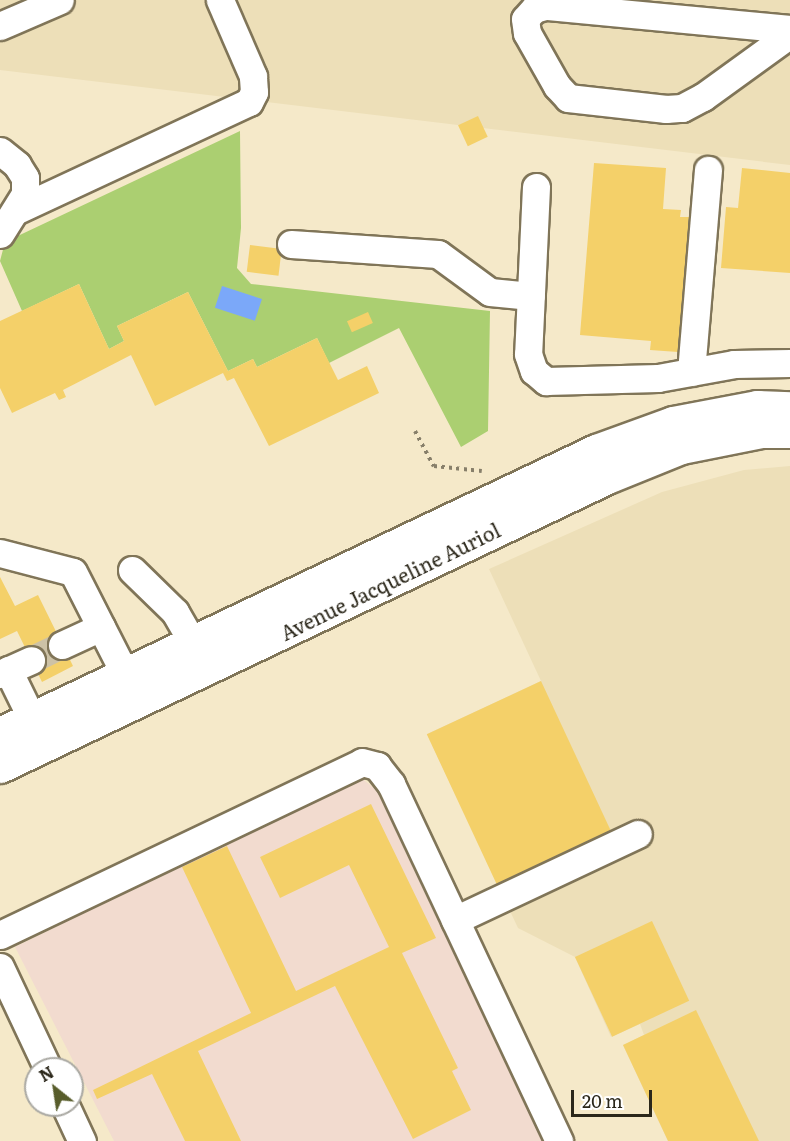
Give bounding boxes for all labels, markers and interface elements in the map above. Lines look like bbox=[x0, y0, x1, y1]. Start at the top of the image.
street label: Avenue Jacqueline Auriol bbox=[276, 517, 504, 645]
north arrow bbox=[24, 1057, 84, 1117]
text: N bbox=[34, 1059, 58, 1087]
scale bar bbox=[574, 1078, 655, 1116]
text: 20 m bbox=[582, 1087, 623, 1114]

